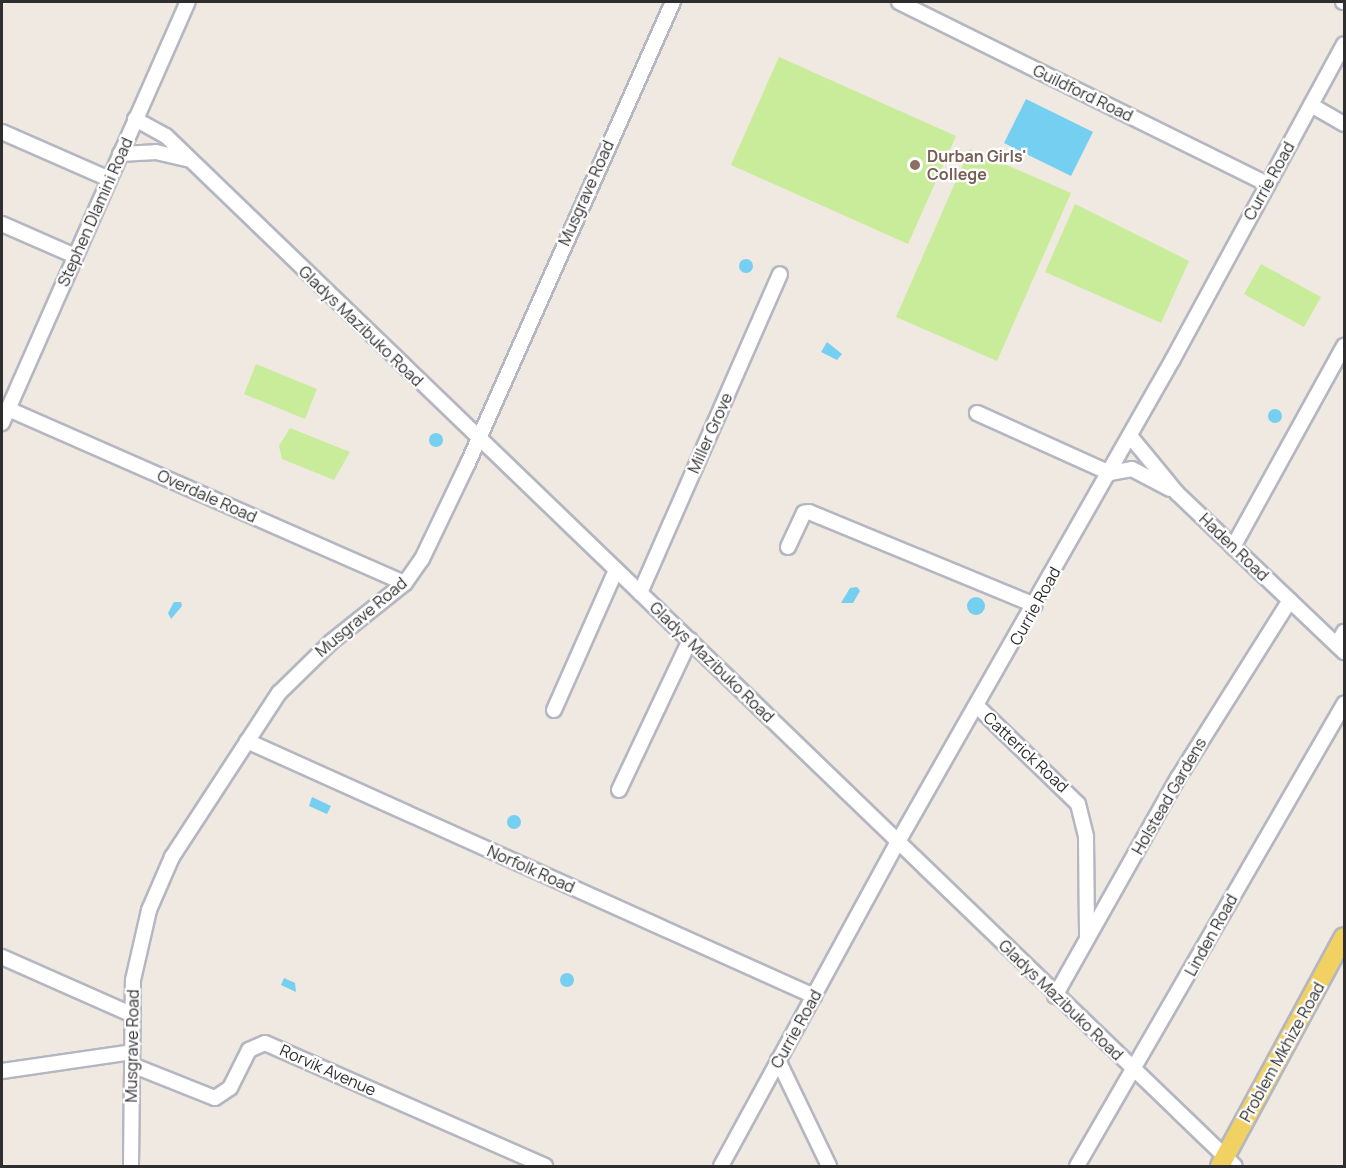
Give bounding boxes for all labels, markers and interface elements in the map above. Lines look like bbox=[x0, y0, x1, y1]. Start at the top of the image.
street label: Guildford Road bbox=[1030, 61, 1136, 125]
street label: Stephen Dlamini Road bbox=[54, 135, 136, 289]
street label: Musgrave Road bbox=[554, 137, 618, 249]
street label: Currie Road bbox=[1240, 138, 1298, 224]
place label: Durban Girls' College bbox=[927, 146, 1026, 184]
marker: Durban Girls' College bbox=[908, 158, 922, 172]
street label: Gladys Mazibuko Road bbox=[295, 262, 427, 390]
street label: Miller Grove bbox=[684, 390, 736, 476]
street label: Overdale Road bbox=[154, 465, 260, 527]
street label: Haden Road bbox=[1195, 509, 1273, 585]
street label: Currie Road bbox=[1006, 563, 1064, 649]
street label: Musgrave Road bbox=[312, 573, 410, 661]
street label: Gladys Mazibuko Road bbox=[646, 598, 778, 726]
street label: Catterick Road bbox=[980, 708, 1072, 796]
street label: Holstead Gardens bbox=[1128, 734, 1210, 858]
street label: Norfolk Road bbox=[484, 841, 578, 897]
street label: Linden Road bbox=[1181, 891, 1241, 979]
street label: Gladys Mazibuko Road bbox=[995, 936, 1127, 1064]
street label: Problem Mkhize Road bbox=[1236, 979, 1328, 1125]
street label: Currie Road bbox=[767, 986, 825, 1072]
street label: Musgrave Road bbox=[121, 989, 143, 1103]
street label: Rorvik Avenue bbox=[277, 1040, 379, 1100]

